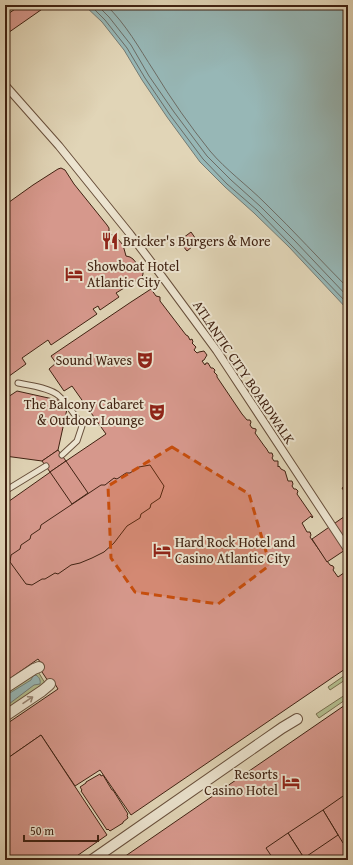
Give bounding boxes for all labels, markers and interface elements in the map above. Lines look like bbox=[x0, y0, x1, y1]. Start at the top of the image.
restaurant icon: Bricker's Burgers & More bbox=[100, 231, 120, 251]
place label: Bricker's Burgers & More bbox=[123, 231, 271, 251]
place label: Showboat Hotel Atlantic City bbox=[87, 256, 180, 292]
hotel icon: Showboat Hotel Atlantic City bbox=[64, 264, 84, 284]
street label: ATLANTIC CITY BOARDWALK bbox=[188, 296, 300, 448]
place label: Sound Waves bbox=[56, 350, 132, 370]
theatre icon: Sound Waves bbox=[135, 350, 155, 370]
place label: The Balcony Cabaret & Outdoor Lounge bbox=[24, 394, 144, 430]
theatre icon: The Balcony Cabaret & Outdoor Lounge bbox=[147, 402, 167, 422]
place label: Hard Rock Hotel and Casino Atlantic City bbox=[175, 532, 296, 568]
hotel icon: Hard Rock Hotel and Casino Atlantic City bbox=[152, 540, 172, 560]
one-way arrow bbox=[22, 696, 33, 704]
place label: Resorts Casino Hotel bbox=[204, 764, 278, 800]
hotel icon: Resorts Casino Hotel bbox=[281, 772, 301, 792]
scale bar bbox=[24, 817, 98, 843]
text: 50 m bbox=[30, 822, 54, 839]

